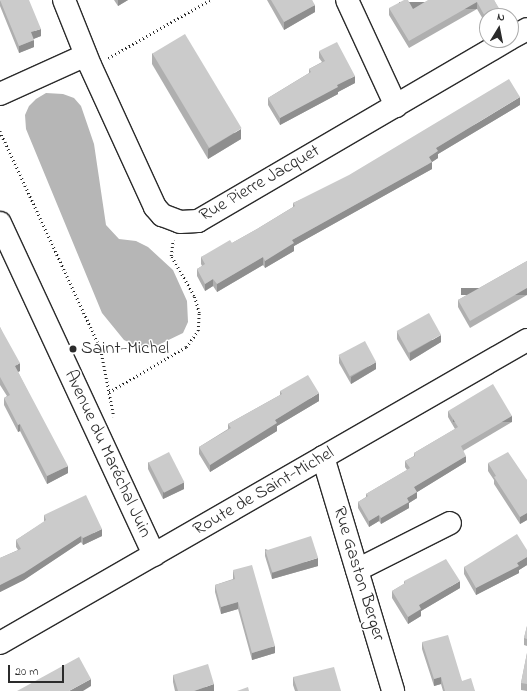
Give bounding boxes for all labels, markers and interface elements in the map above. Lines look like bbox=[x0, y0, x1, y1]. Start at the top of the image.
north arrow bbox=[479, 8, 519, 48]
text: N bbox=[496, 9, 506, 26]
street label: Rue Pierre Jacquet bbox=[196, 141, 324, 227]
place label: Saint-Michel bbox=[81, 338, 169, 360]
marker: Saint-Michel bbox=[68, 344, 78, 354]
street label: Avenue du Maréchal Juin bbox=[59, 367, 155, 541]
street label: Route de Saint-Michel bbox=[190, 443, 338, 541]
street label: Rue Gaston Berger bbox=[327, 504, 389, 644]
scale bar bbox=[10, 657, 66, 683]
text: 20 m bbox=[15, 663, 38, 681]

